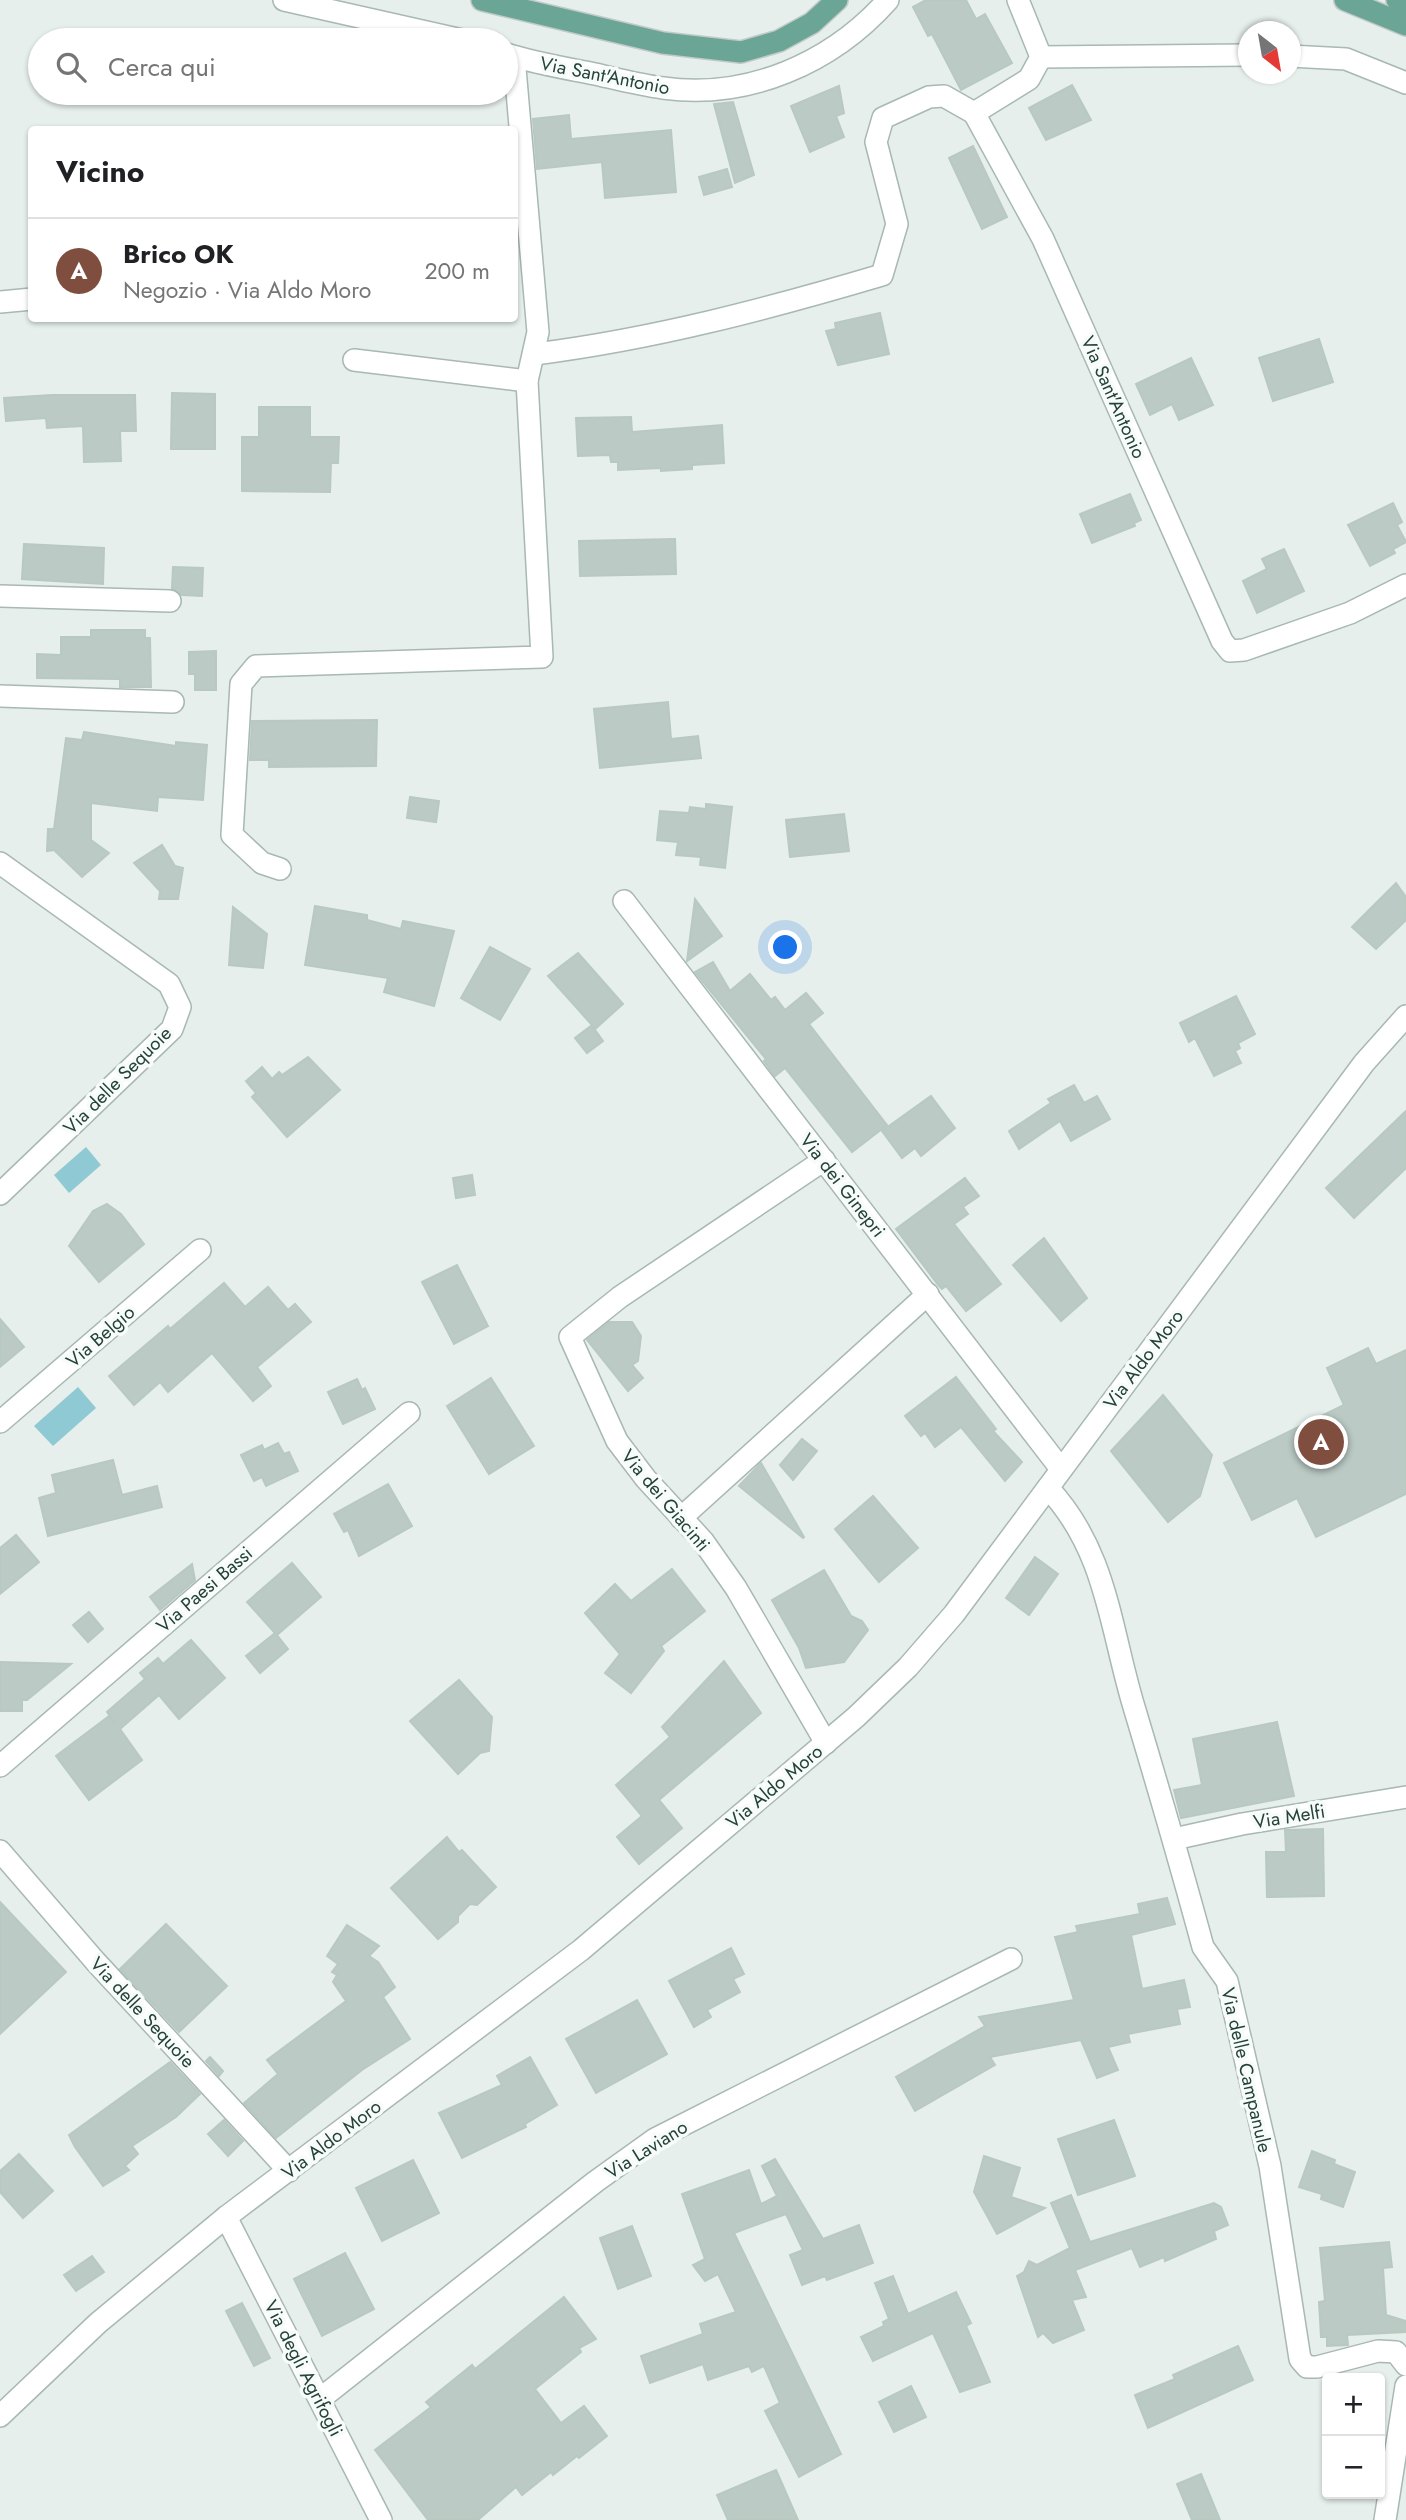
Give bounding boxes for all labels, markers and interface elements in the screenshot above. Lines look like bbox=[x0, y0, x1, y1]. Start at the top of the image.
north arrow bbox=[1238, 21, 1301, 84]
search box bbox=[28, 28, 518, 105]
icon: search bbox=[52, 48, 90, 86]
text: Cerca qui bbox=[108, 48, 216, 86]
street label: Via Sant'Antonio bbox=[538, 50, 672, 101]
text: Vicino bbox=[56, 150, 144, 193]
text: Brico OK bbox=[123, 235, 234, 273]
text: A bbox=[71, 254, 87, 288]
text: 200 m bbox=[424, 254, 490, 288]
text: Negozio · Via Aldo Moro bbox=[123, 273, 371, 307]
street label: Via Sant'Antonio bbox=[1074, 332, 1153, 463]
your location bbox=[768, 930, 802, 964]
street label: Via delle Sequoie bbox=[57, 1020, 178, 1141]
street label: Via dei Ginepri bbox=[793, 1128, 892, 1243]
street label: Via Belgio bbox=[60, 1299, 141, 1374]
street label: Via Aldo Moro bbox=[1097, 1304, 1190, 1415]
pin: A bbox=[1298, 1416, 1344, 1468]
street label: Via dei Giacinti bbox=[615, 1443, 716, 1557]
street label: Via Paesi Bassi bbox=[150, 1540, 258, 1639]
street label: Via Aldo Moro bbox=[720, 1738, 828, 1835]
street label: Via Melfi bbox=[1251, 1798, 1327, 1835]
street label: Via delle Sequoie bbox=[84, 1951, 202, 2074]
street label: Via delle Campanule bbox=[1214, 1985, 1279, 2155]
street label: Via Aldo Moro bbox=[276, 2093, 387, 2186]
street label: Via Laviano bbox=[600, 2113, 693, 2185]
street label: Via degli Agrifogli bbox=[258, 2295, 350, 2441]
map controls bbox=[1322, 2373, 1385, 2499]
button: + bbox=[1322, 2373, 1385, 2436]
button: − bbox=[1322, 2436, 1385, 2499]

